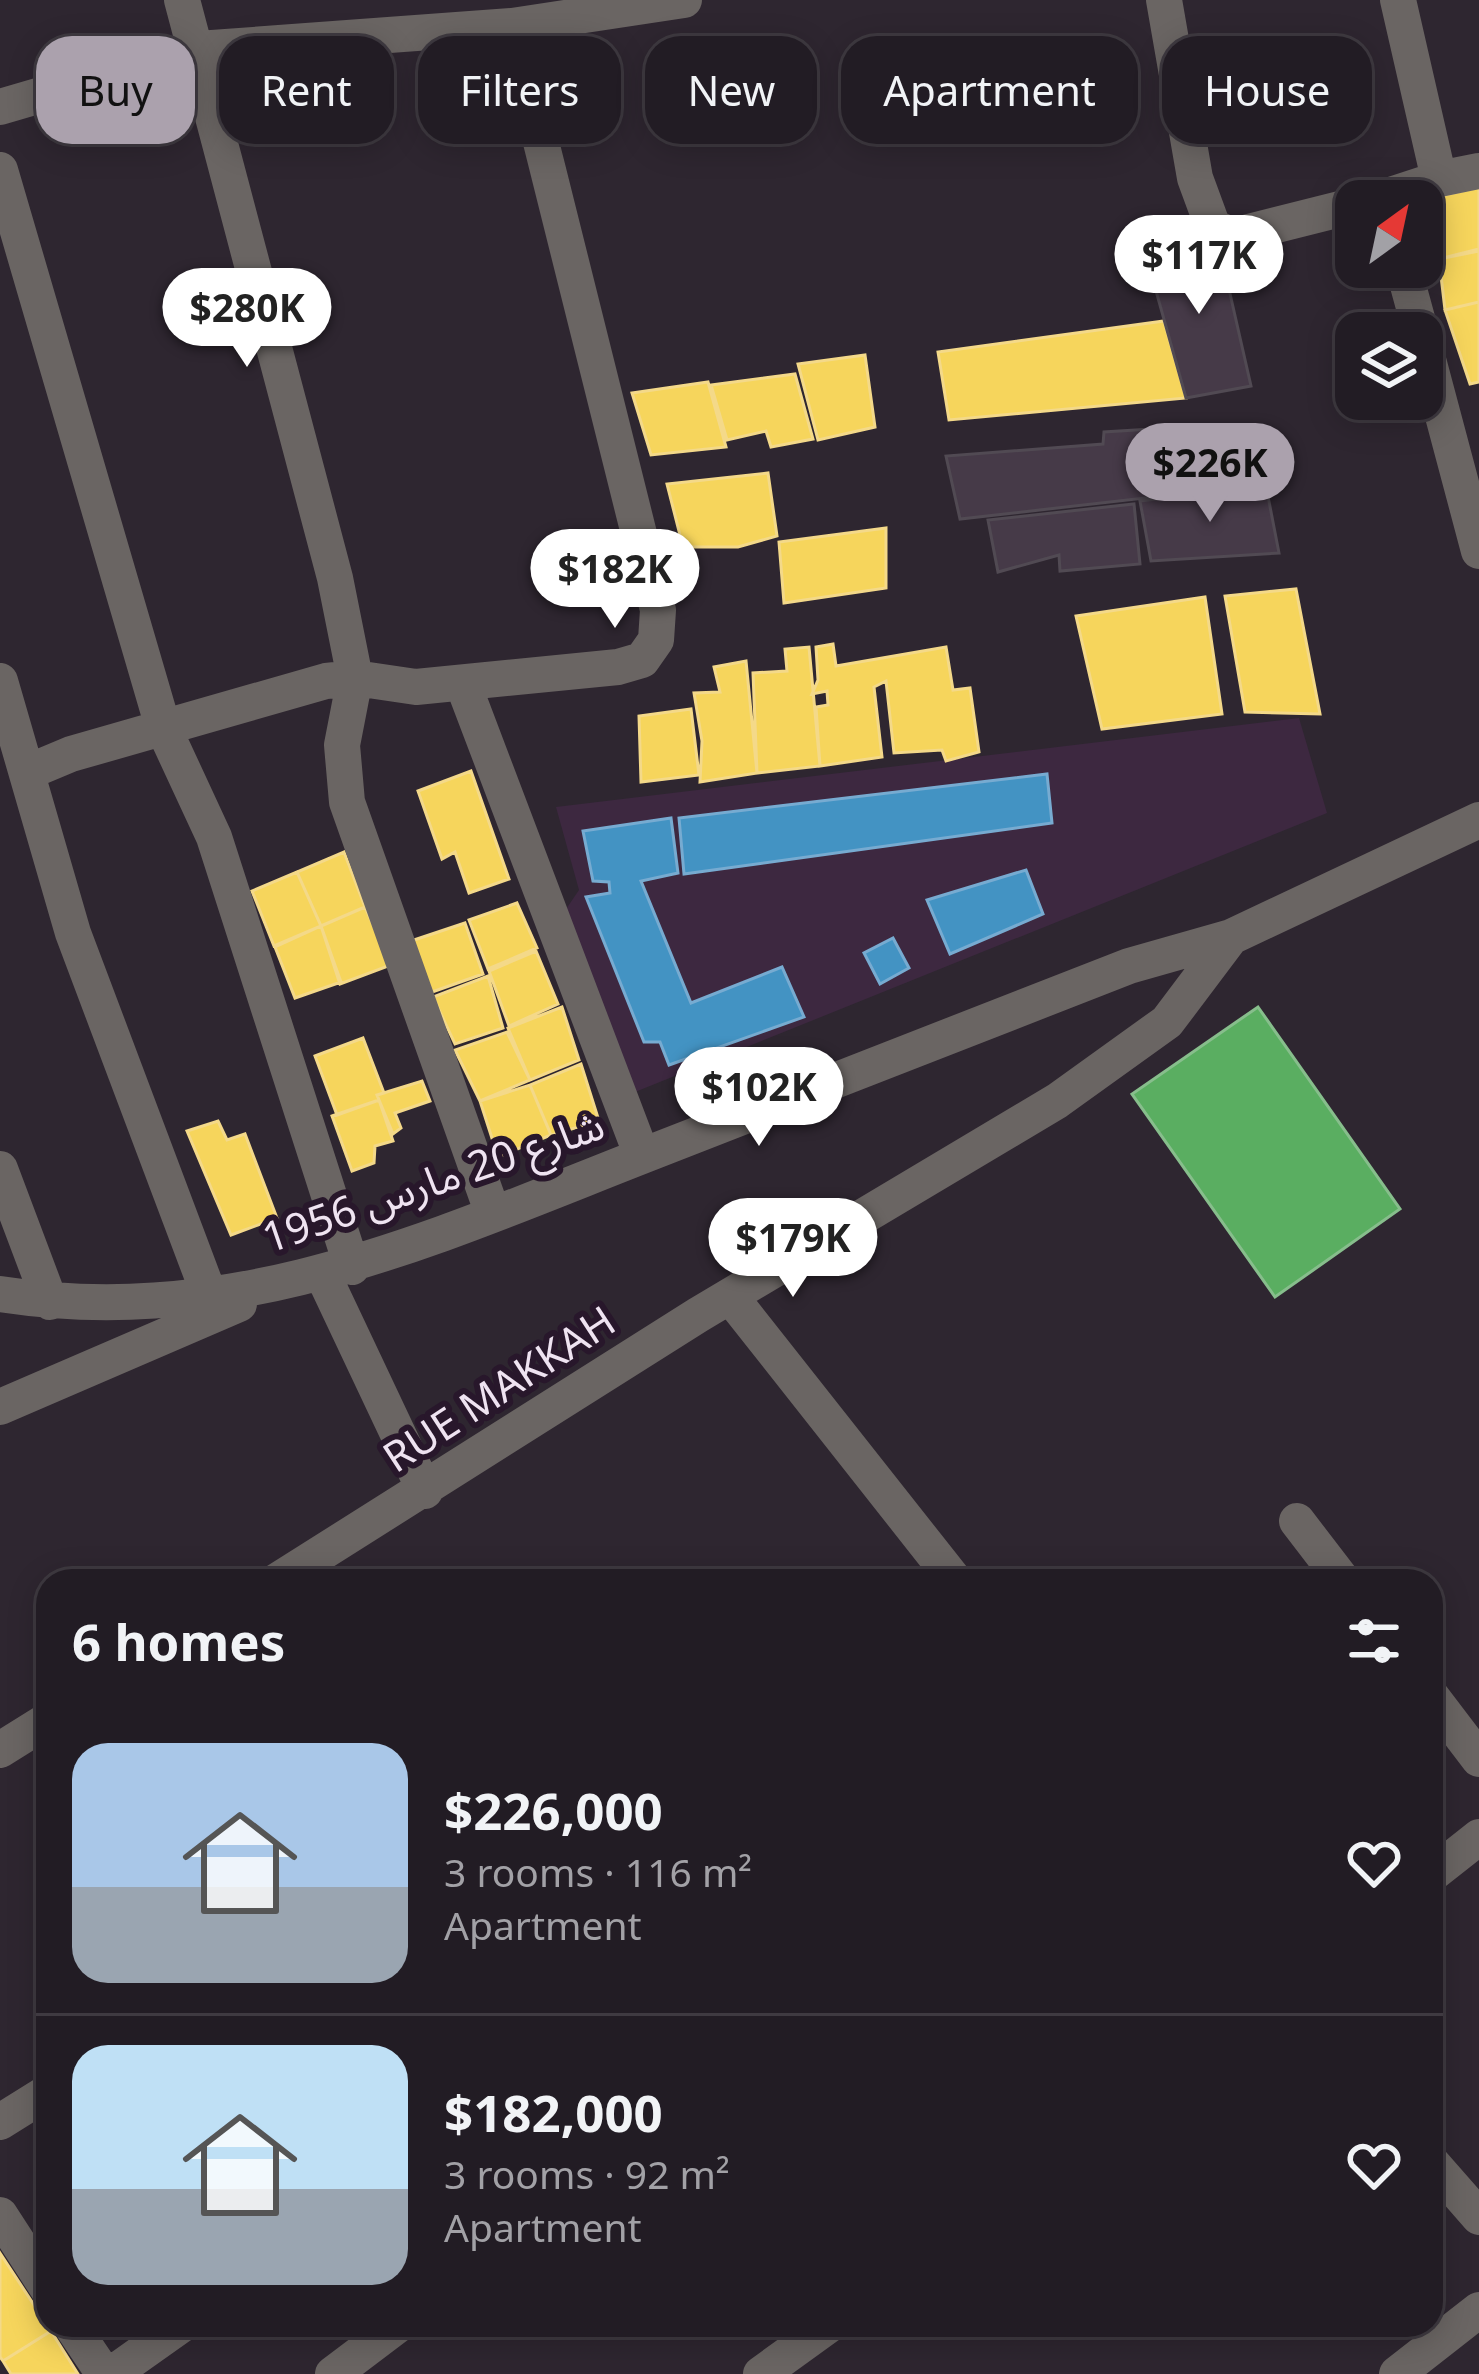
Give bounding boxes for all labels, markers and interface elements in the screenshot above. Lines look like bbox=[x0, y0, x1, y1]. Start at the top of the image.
chip: Buy bbox=[36, 36, 195, 144]
chip: Rent bbox=[219, 36, 394, 144]
chip: Filters bbox=[418, 36, 621, 144]
chip: New bbox=[645, 36, 817, 144]
chip: Apartment bbox=[841, 36, 1138, 144]
chip: House bbox=[1162, 36, 1372, 144]
north arrow bbox=[1335, 180, 1443, 288]
map controls bbox=[1335, 180, 1443, 420]
pin: $117K bbox=[1115, 215, 1283, 317]
text: $117K bbox=[1141, 227, 1257, 280]
pin: $280K bbox=[163, 268, 331, 370]
text: $280K bbox=[189, 280, 305, 333]
button: layers bbox=[1335, 312, 1443, 420]
pin: $226K bbox=[1126, 423, 1294, 525]
text: $226K bbox=[1152, 435, 1268, 488]
pin: $182K bbox=[531, 529, 699, 631]
text: $182K bbox=[557, 541, 673, 594]
pin: $102K bbox=[675, 1047, 843, 1149]
text: $102K bbox=[701, 1059, 817, 1112]
street label: شارع 20 مارس 1956 bbox=[254, 1094, 613, 1270]
pin: $179K bbox=[709, 1198, 877, 1300]
text: $179K bbox=[735, 1210, 851, 1263]
street label: RUE MAKKAH bbox=[371, 1291, 625, 1484]
text: 6 homes bbox=[72, 1606, 285, 1676]
icon: filters bbox=[1341, 1608, 1407, 1674]
text: $226,000 bbox=[444, 1775, 663, 1845]
icon: home bbox=[168, 1791, 312, 1935]
icon: heart bbox=[1341, 1830, 1407, 1896]
text: 3 rooms · 116 m² bbox=[444, 1845, 752, 1898]
text: Apartment bbox=[444, 1898, 642, 1951]
text: $182,000 bbox=[444, 2077, 663, 2147]
icon: home bbox=[168, 2093, 312, 2237]
icon: heart bbox=[1341, 2132, 1407, 2198]
text: 3 rooms · 92 m² bbox=[444, 2147, 730, 2200]
text: Apartment bbox=[444, 2200, 642, 2253]

